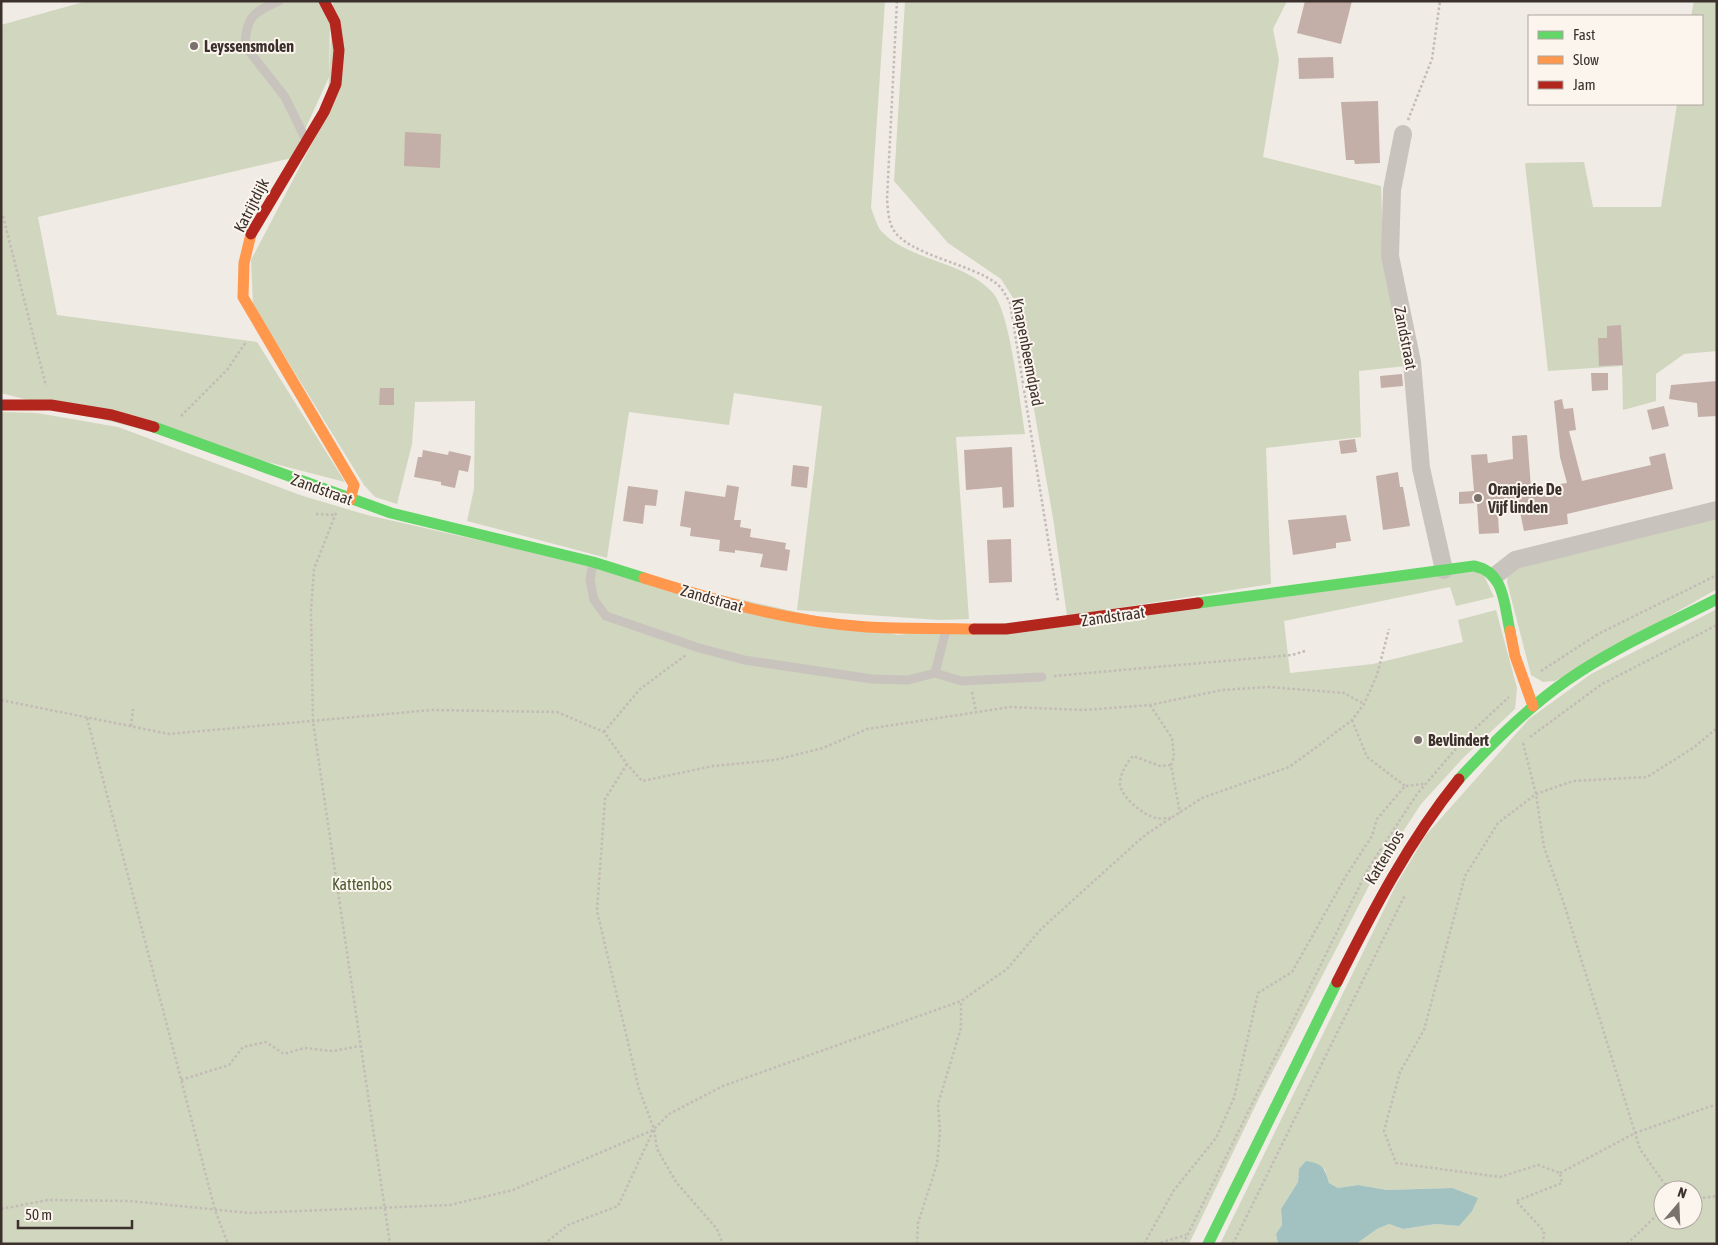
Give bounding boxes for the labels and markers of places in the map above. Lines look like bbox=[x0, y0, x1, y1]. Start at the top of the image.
place label: Leyssensmolen bbox=[204, 37, 294, 55]
marker: Leyssensmolen bbox=[188, 40, 200, 52]
place label: Oranjerie De Vijf linden bbox=[1487, 480, 1562, 516]
marker: Oranjerie De Vijf linden bbox=[1472, 492, 1484, 504]
place label: Bevlindert bbox=[1428, 731, 1489, 749]
marker: Bevlindert bbox=[1412, 734, 1424, 746]

